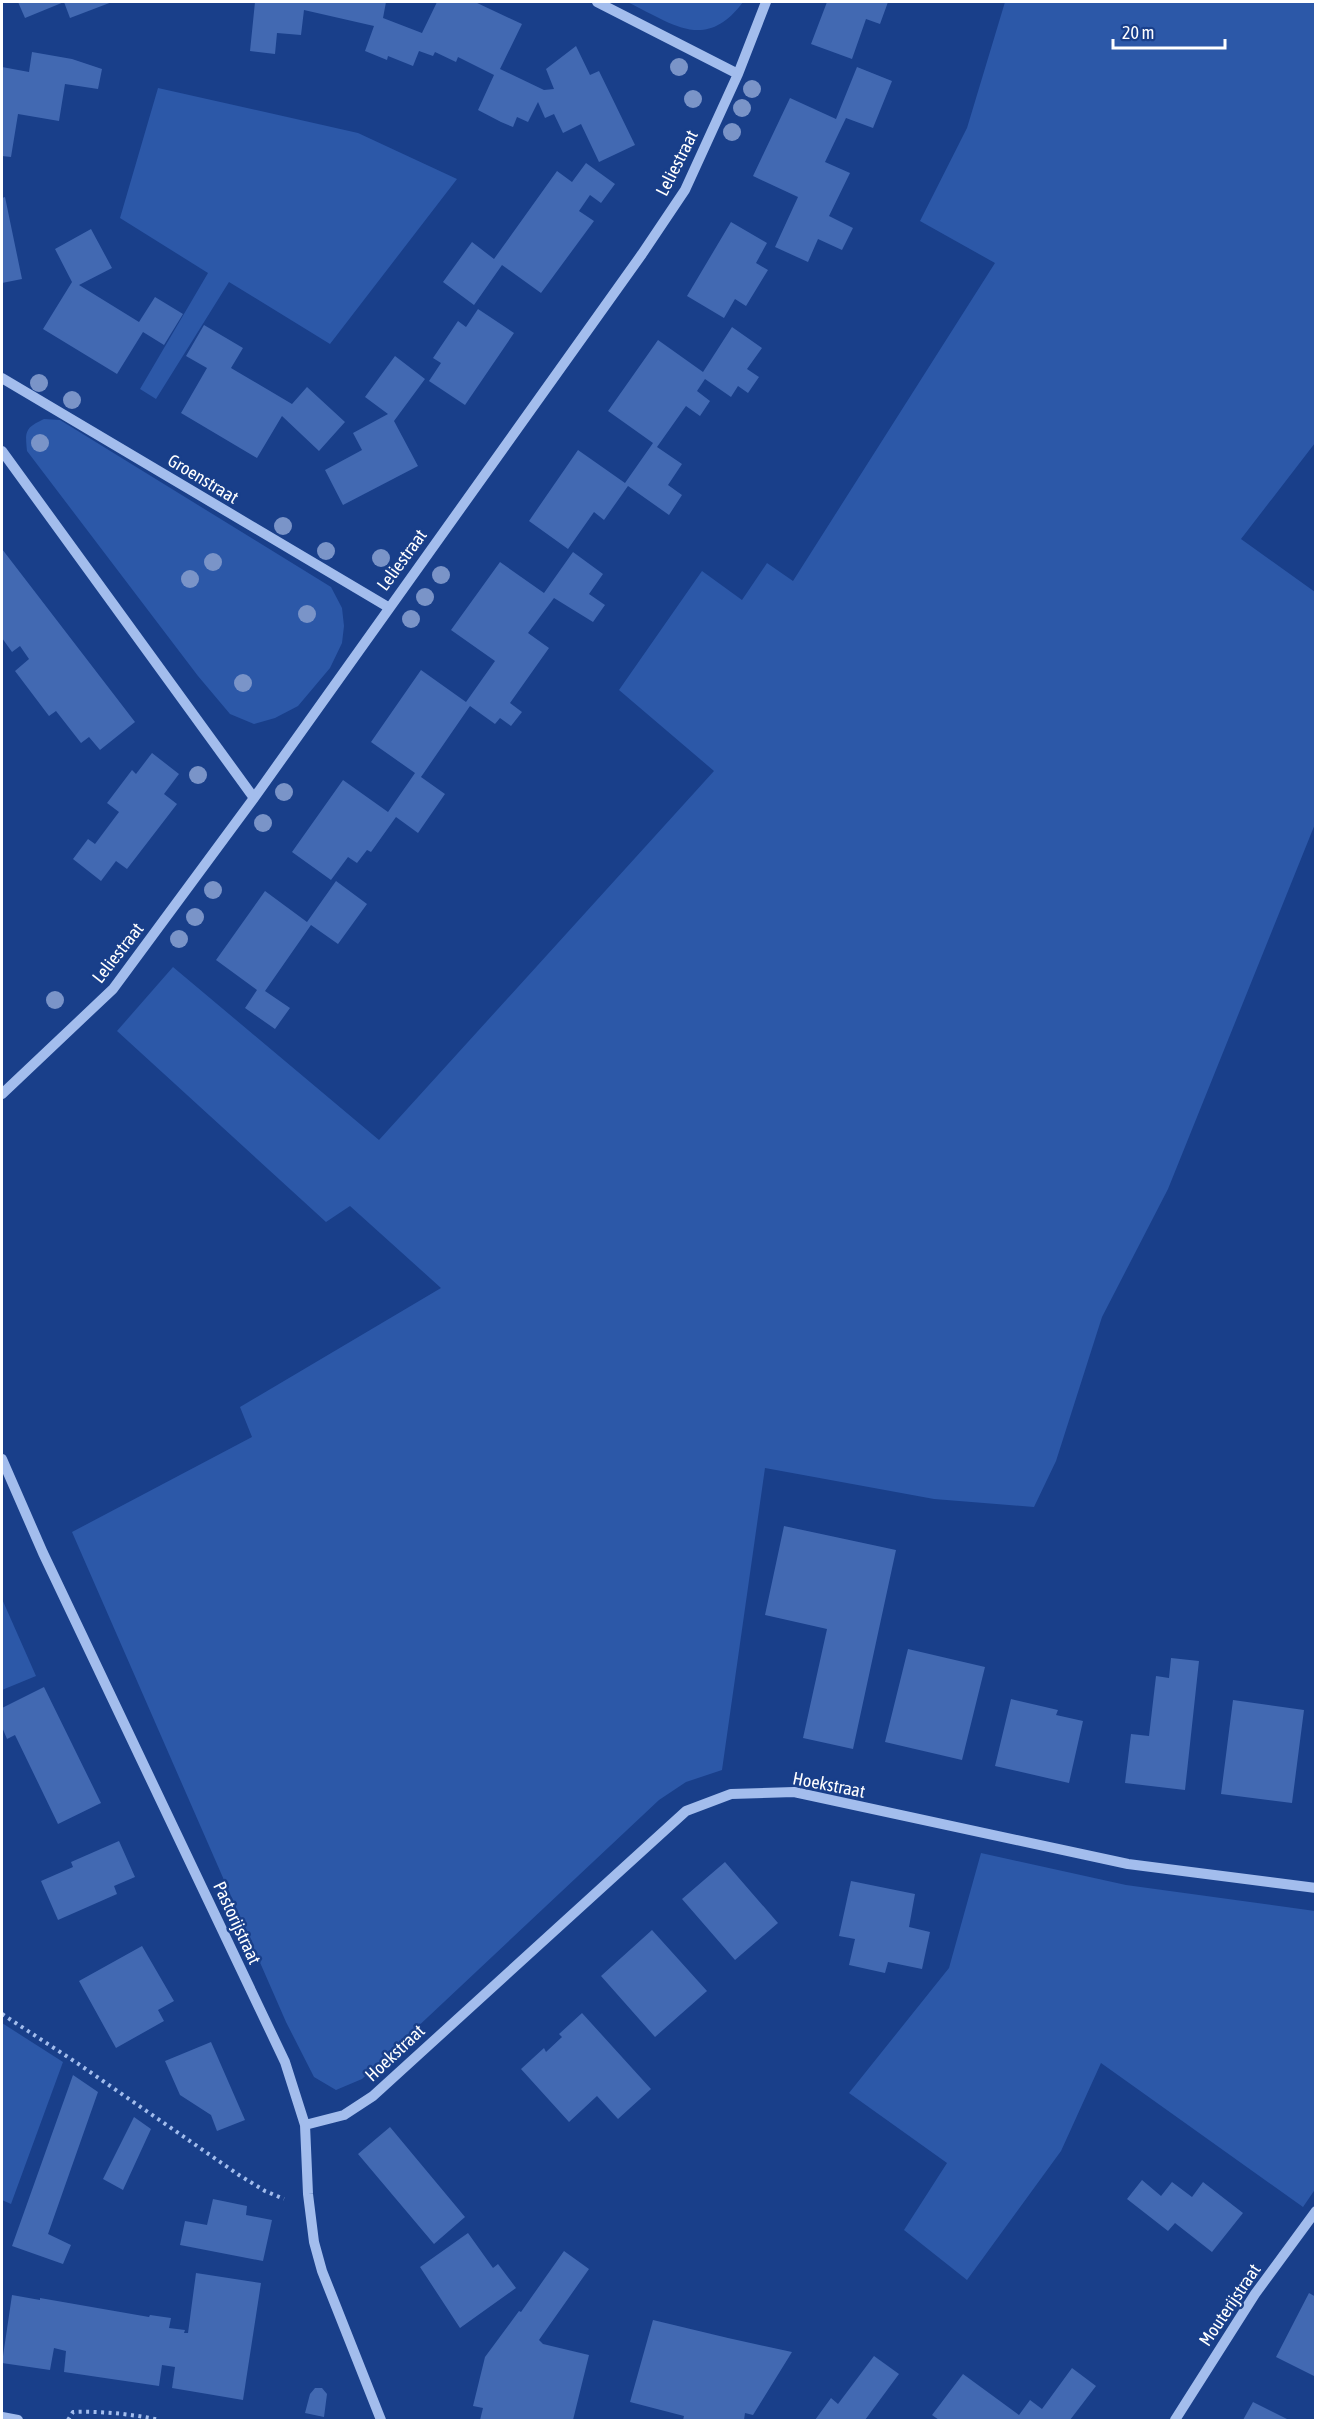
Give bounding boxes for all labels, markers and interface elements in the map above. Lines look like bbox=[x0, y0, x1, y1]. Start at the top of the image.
scale bar bbox=[1113, 12, 1226, 50]
text: 20 m bbox=[1122, 22, 1154, 43]
street label: Leliestraat bbox=[651, 127, 702, 199]
street label: Groenstraat bbox=[164, 449, 242, 508]
street label: Leliestraat bbox=[372, 525, 431, 594]
street label: Leliestraat bbox=[88, 918, 148, 987]
street label: Hoekstraat bbox=[791, 1767, 867, 1802]
street label: Pastorijstraat bbox=[209, 1878, 266, 1967]
street label: Hoekstraat bbox=[361, 2020, 429, 2085]
street label: Mouterijstraat bbox=[1194, 2260, 1265, 2350]

